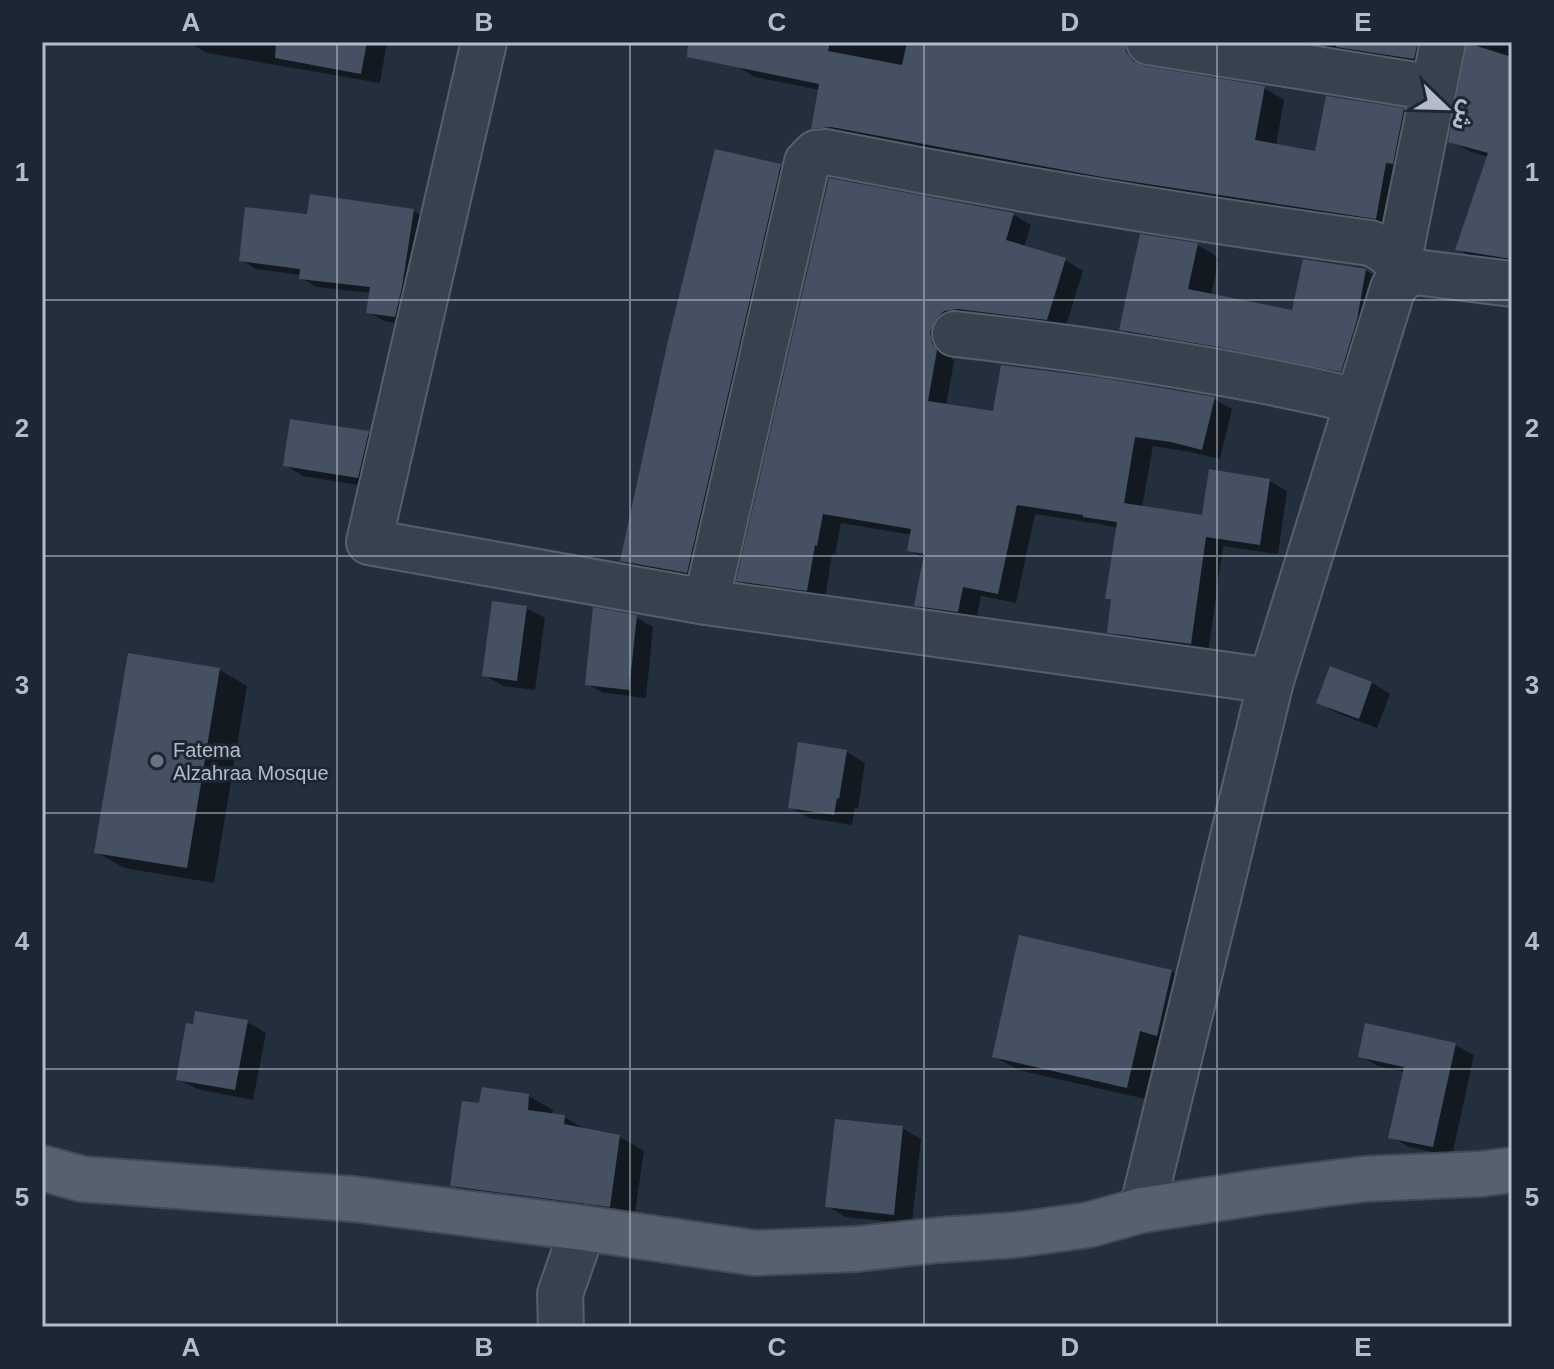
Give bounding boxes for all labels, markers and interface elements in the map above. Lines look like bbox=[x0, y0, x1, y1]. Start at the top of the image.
text: A bbox=[182, 7, 201, 37]
text: B bbox=[475, 7, 493, 37]
text: C bbox=[768, 7, 787, 37]
text: D bbox=[1061, 7, 1079, 37]
text: E bbox=[1354, 7, 1372, 37]
north arrow bbox=[1406, 68, 1486, 148]
text: ش bbox=[1447, 97, 1481, 134]
text: 1 bbox=[15, 157, 29, 187]
text: 1 bbox=[1525, 157, 1539, 187]
text: 2 bbox=[15, 413, 29, 443]
text: 2 bbox=[1525, 413, 1539, 443]
text: 3 bbox=[15, 670, 29, 700]
text: 3 bbox=[1525, 670, 1539, 700]
place label: Fatema Alzahraa Mosque bbox=[173, 739, 329, 784]
marker: Fatema Alzahraa Mosque bbox=[148, 752, 166, 770]
text: 4 bbox=[15, 926, 30, 956]
text: 4 bbox=[1525, 926, 1540, 956]
text: 5 bbox=[15, 1182, 29, 1212]
text: 5 bbox=[1525, 1182, 1539, 1212]
text: A bbox=[182, 1332, 201, 1362]
text: B bbox=[475, 1332, 493, 1362]
text: C bbox=[768, 1332, 787, 1362]
text: D bbox=[1061, 1332, 1079, 1362]
text: E bbox=[1354, 1332, 1372, 1362]

